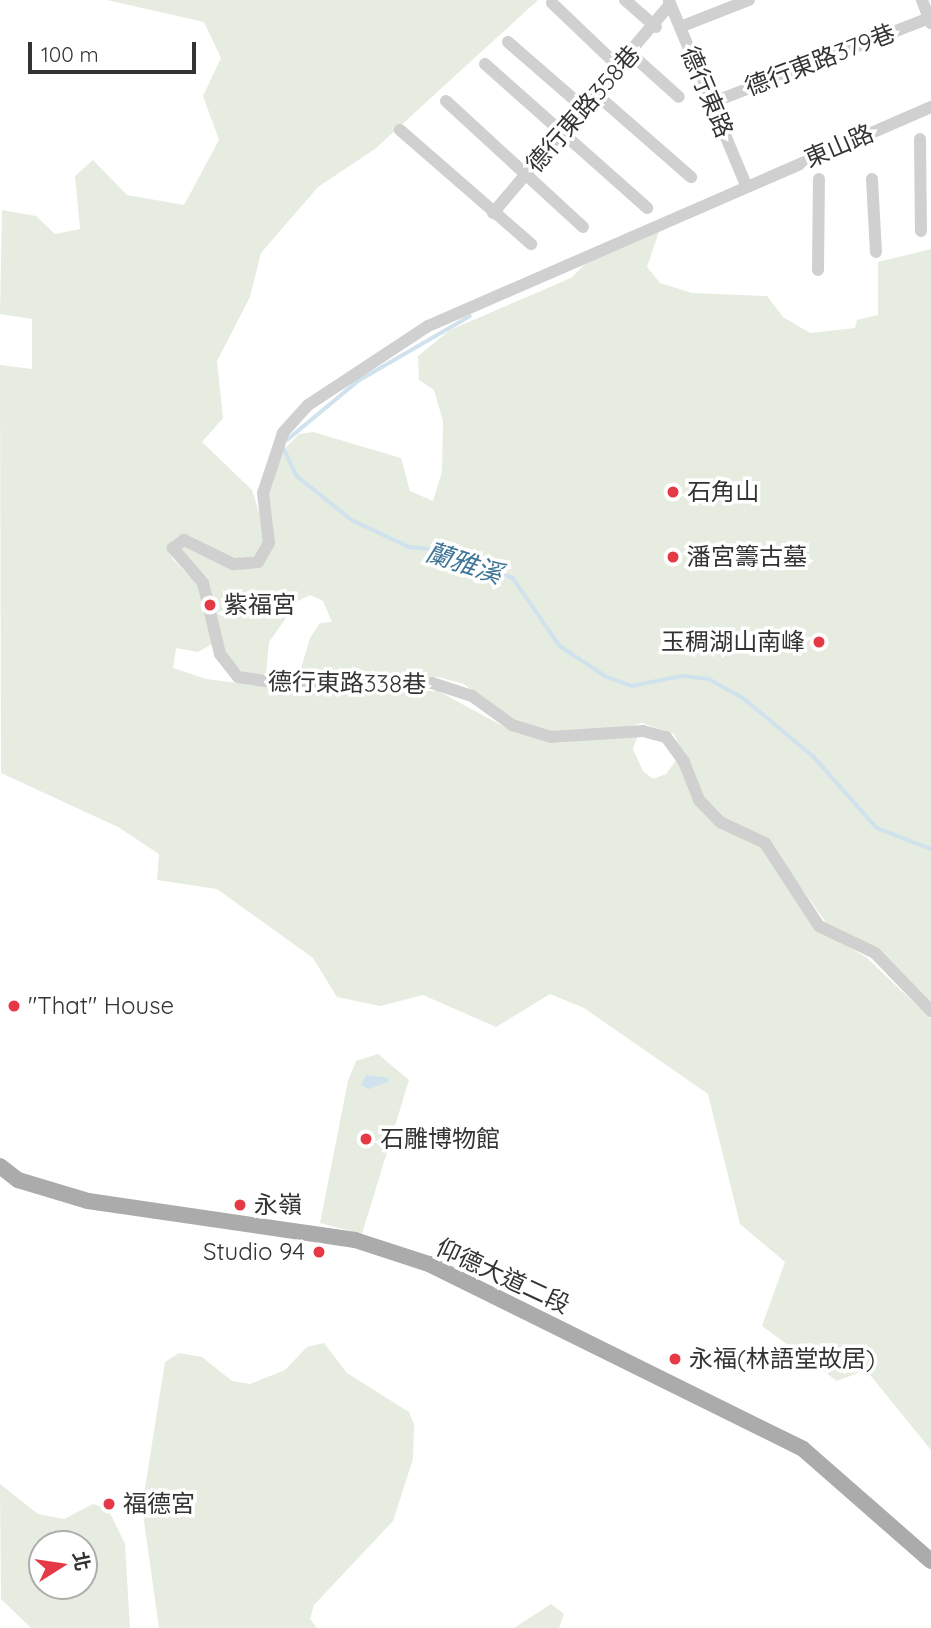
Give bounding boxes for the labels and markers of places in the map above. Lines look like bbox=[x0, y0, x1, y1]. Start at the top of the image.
place label: 石角山 bbox=[687, 478, 759, 506]
marker: 石角山 bbox=[665, 484, 681, 500]
place label: 潘宮籌古墓 bbox=[687, 543, 807, 571]
marker: 潘宮籌古墓 bbox=[665, 549, 681, 565]
place label: 紫福宮 bbox=[224, 591, 296, 619]
marker: 紫福宮 bbox=[202, 597, 218, 613]
place label: 玉稠湖山南峰 bbox=[661, 628, 805, 656]
marker: 玉稠湖山南峰 bbox=[811, 634, 827, 650]
place label: "That" House bbox=[28, 992, 174, 1020]
marker: "That" House bbox=[6, 998, 22, 1014]
place label: 石雕博物館 bbox=[380, 1125, 500, 1153]
marker: 石雕博物館 bbox=[358, 1131, 374, 1147]
place label: 永嶺 bbox=[254, 1191, 302, 1219]
marker: 永嶺 bbox=[232, 1197, 248, 1213]
place label: Studio 94 bbox=[203, 1238, 305, 1266]
marker: Studio 94 bbox=[311, 1244, 327, 1260]
place label: 永福(林語堂故居) bbox=[689, 1345, 875, 1373]
marker: 永福(林語堂故居) bbox=[667, 1351, 683, 1367]
place label: 福德宮 bbox=[123, 1490, 195, 1518]
marker: 福德宮 bbox=[101, 1496, 117, 1512]

